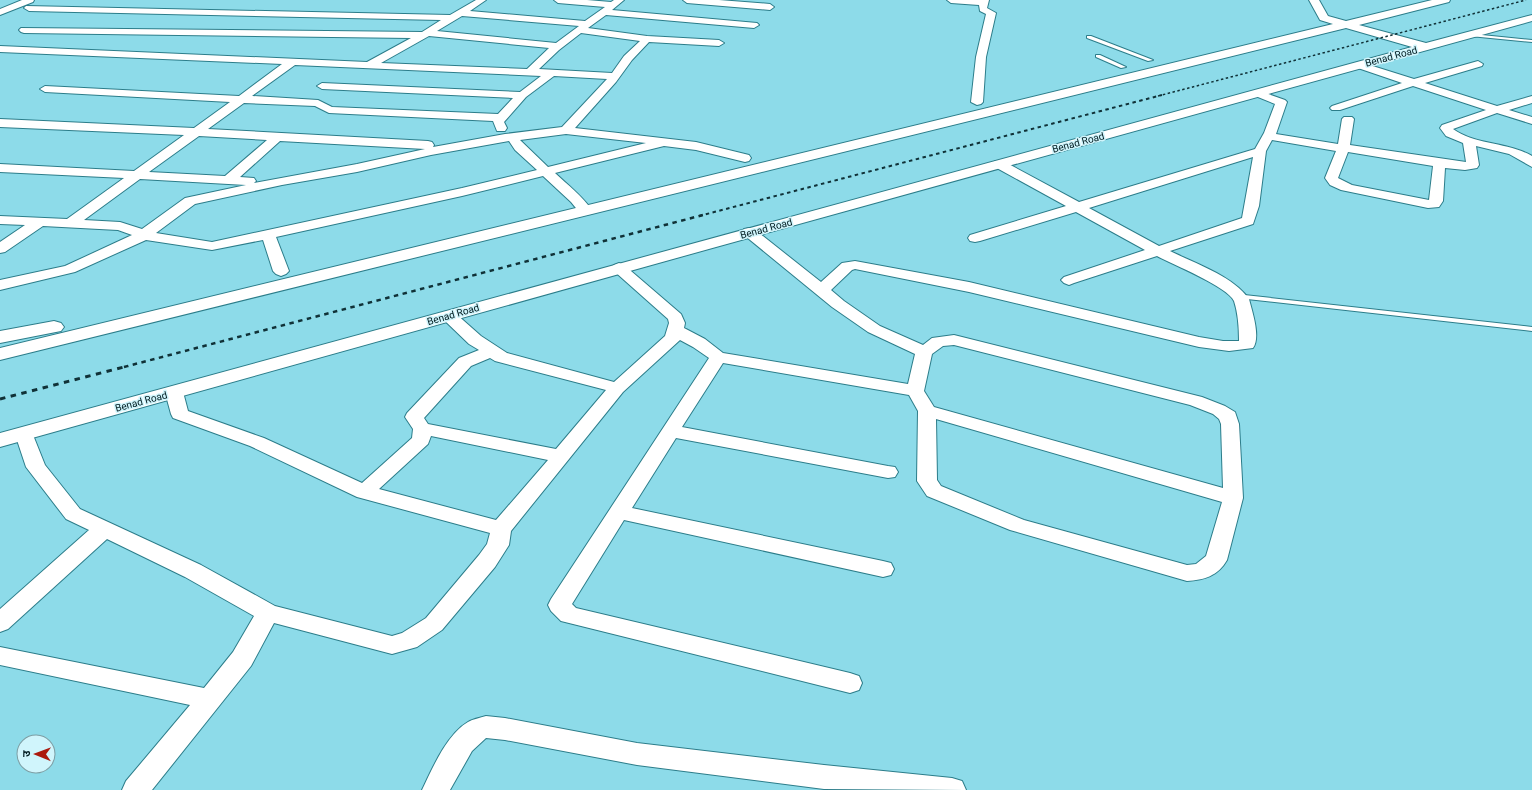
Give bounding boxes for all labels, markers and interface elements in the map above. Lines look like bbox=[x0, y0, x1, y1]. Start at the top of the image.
street label: Benad Road bbox=[1364, 44, 1418, 69]
street label: Benad Road bbox=[1051, 130, 1105, 155]
street label: Benad Road bbox=[739, 216, 793, 241]
street label: Benad Road bbox=[426, 302, 480, 327]
street label: Benad Road bbox=[114, 389, 168, 414]
north arrow bbox=[16, 734, 56, 774]
text: उ bbox=[20, 750, 33, 757]

